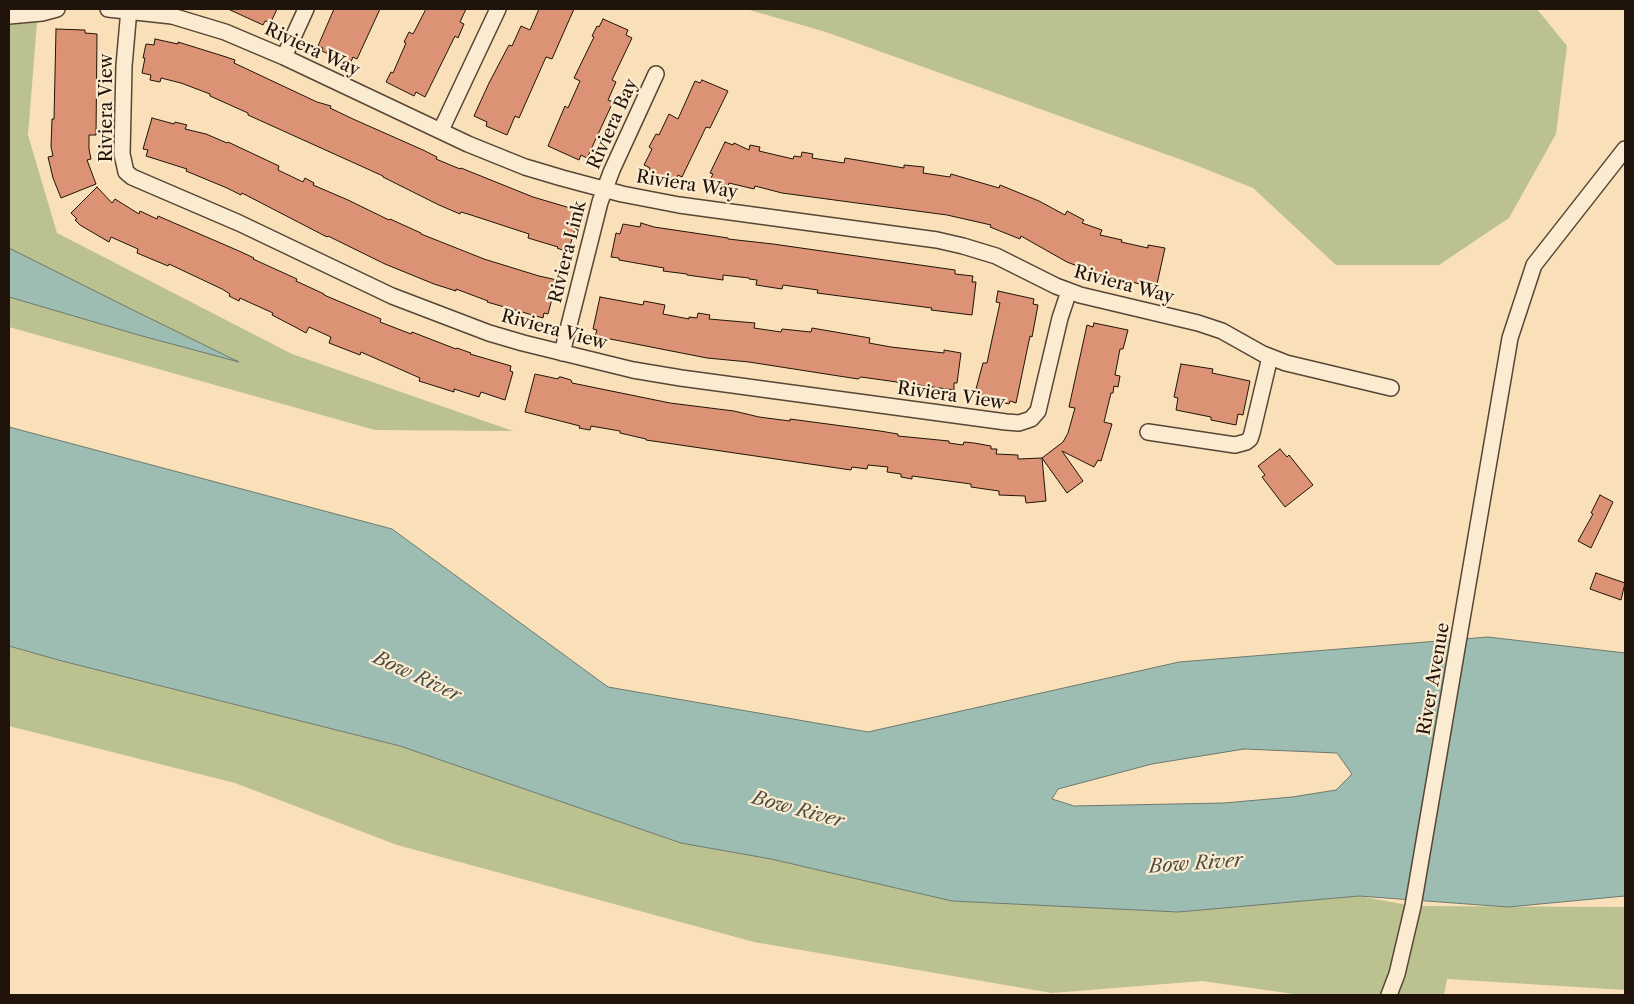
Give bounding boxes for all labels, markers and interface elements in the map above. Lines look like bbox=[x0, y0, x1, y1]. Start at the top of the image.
street label: Riviera Way bbox=[261, 19, 363, 81]
street label: Riviera View bbox=[96, 54, 118, 162]
street label: Riviera Bay bbox=[583, 75, 643, 173]
street label: Riviera Way bbox=[635, 166, 739, 204]
street label: Riviera Link bbox=[545, 199, 591, 305]
street label: Riviera Way bbox=[1072, 261, 1176, 309]
street label: Riviera View bbox=[499, 306, 609, 354]
street label: Riviera View bbox=[896, 378, 1006, 414]
street label: River Avenue bbox=[1413, 621, 1455, 737]
water label: Bow River bbox=[369, 647, 465, 707]
water label: Bow River bbox=[750, 787, 846, 833]
water label: Bow River bbox=[1148, 849, 1244, 879]

